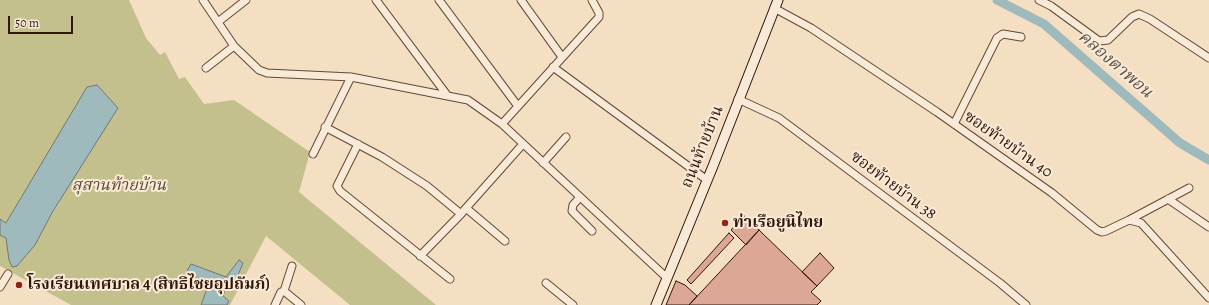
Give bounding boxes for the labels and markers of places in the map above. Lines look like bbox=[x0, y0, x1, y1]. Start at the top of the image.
place label: ท่าเรือยูนิไทย bbox=[733, 213, 823, 233]
marker: ท่าเรือยูนิไทย bbox=[720, 218, 730, 228]
place label: โรงเรียนเทศบาล 4 (สิทธิไชยอุปถัมภ์) bbox=[27, 275, 270, 295]
marker: โรงเรียนเทศบาล 4 (สิทธิไชยอุปถัมภ์) bbox=[14, 280, 24, 290]

